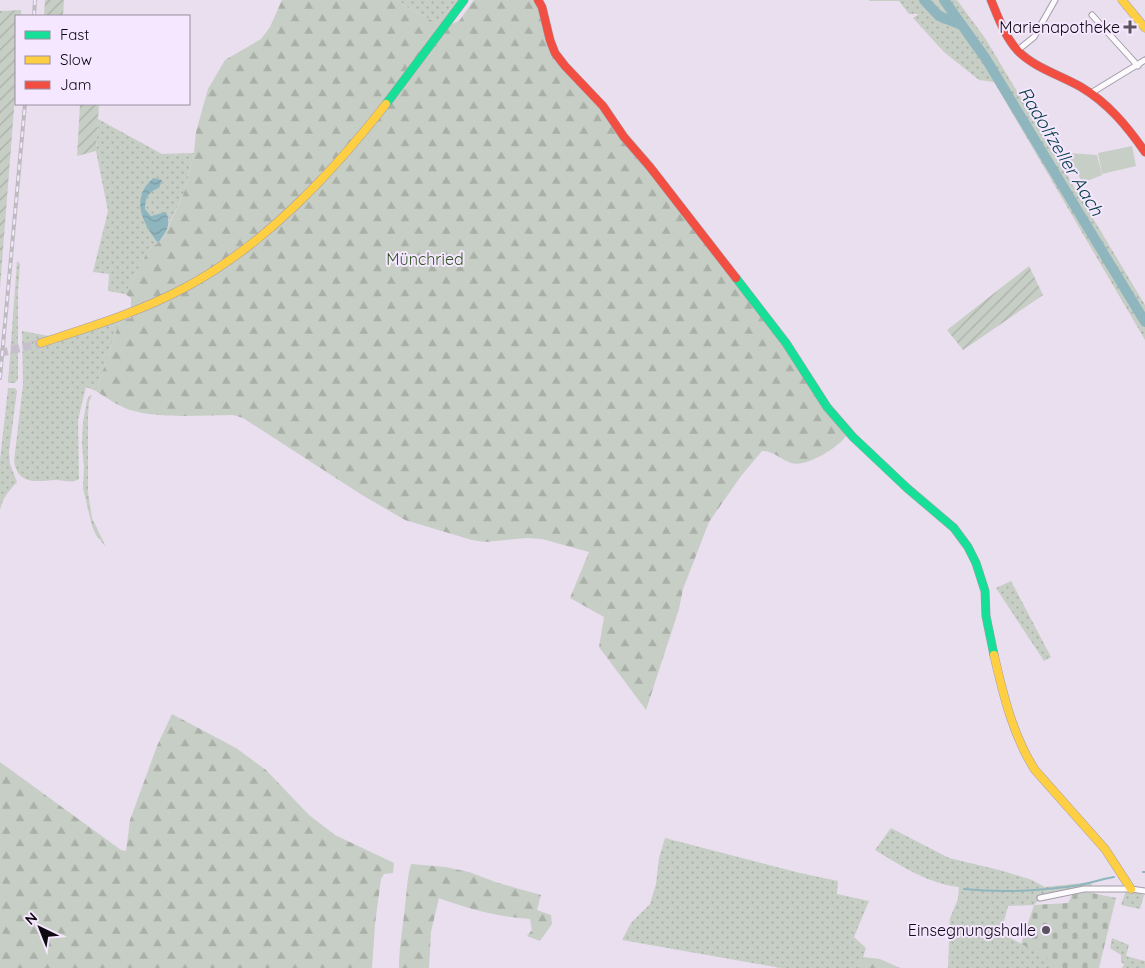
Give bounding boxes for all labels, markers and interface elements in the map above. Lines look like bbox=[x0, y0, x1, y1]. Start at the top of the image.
legend bbox=[15, 15, 190, 105]
place label: Marienapotheke bbox=[999, 17, 1120, 37]
marker: Marienapotheke bbox=[1124, 21, 1136, 33]
text: Fast bbox=[60, 25, 89, 44]
text: Slow bbox=[60, 50, 92, 69]
text: Jam bbox=[60, 75, 91, 94]
water label: Radolfzeller Aach bbox=[1013, 82, 1109, 220]
park label: Münchried bbox=[386, 249, 464, 269]
north arrow bbox=[15, 903, 65, 953]
text: N bbox=[21, 908, 41, 929]
place label: Einsegnungshalle bbox=[908, 920, 1036, 940]
marker: Einsegnungshalle bbox=[1040, 924, 1052, 936]

